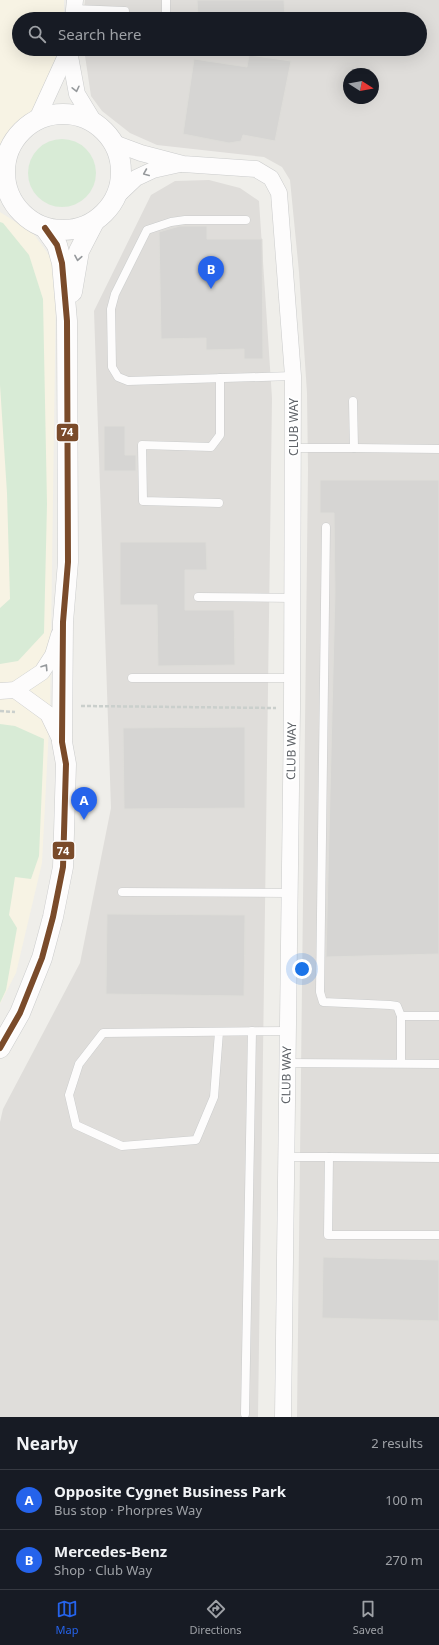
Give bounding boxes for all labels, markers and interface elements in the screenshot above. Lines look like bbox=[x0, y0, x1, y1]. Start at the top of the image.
search box bbox=[12, 12, 427, 56]
icon: search bbox=[26, 23, 48, 45]
text: Search here bbox=[58, 24, 141, 44]
north arrow bbox=[343, 68, 379, 104]
one-way arrow bbox=[72, 86, 80, 92]
one-way arrow bbox=[143, 169, 150, 177]
one-way arrow bbox=[74, 254, 83, 261]
pin: B bbox=[198, 256, 224, 289]
street label: CLUB WAY bbox=[285, 398, 302, 456]
line badge: 74 bbox=[56, 423, 79, 442]
text: 74 bbox=[61, 424, 74, 439]
one-way arrow bbox=[41, 664, 48, 671]
street label: CLUB WAY bbox=[282, 722, 300, 780]
pin: A bbox=[71, 787, 97, 820]
line badge: 74 bbox=[52, 841, 75, 860]
text: 74 bbox=[57, 843, 70, 858]
your location bbox=[292, 959, 312, 979]
street label: CLUB WAY bbox=[277, 1046, 295, 1104]
text: Nearby bbox=[16, 1432, 78, 1455]
text: 2 results bbox=[371, 1434, 423, 1452]
text: Opposite Cygnet Business Park bbox=[54, 1481, 286, 1501]
text: A bbox=[25, 1491, 34, 1509]
text: 100 m bbox=[385, 1491, 423, 1509]
text: Bus stop · Phorpres Way bbox=[54, 1501, 202, 1519]
text: Mercedes-Benz bbox=[54, 1541, 167, 1561]
text: B bbox=[25, 1551, 33, 1569]
text: 270 m bbox=[385, 1551, 423, 1569]
text: Shop · Club Way bbox=[54, 1561, 152, 1579]
tab: Map bbox=[56, 1598, 78, 1637]
tab: Directions bbox=[189, 1598, 242, 1637]
tab: Saved bbox=[353, 1598, 383, 1637]

